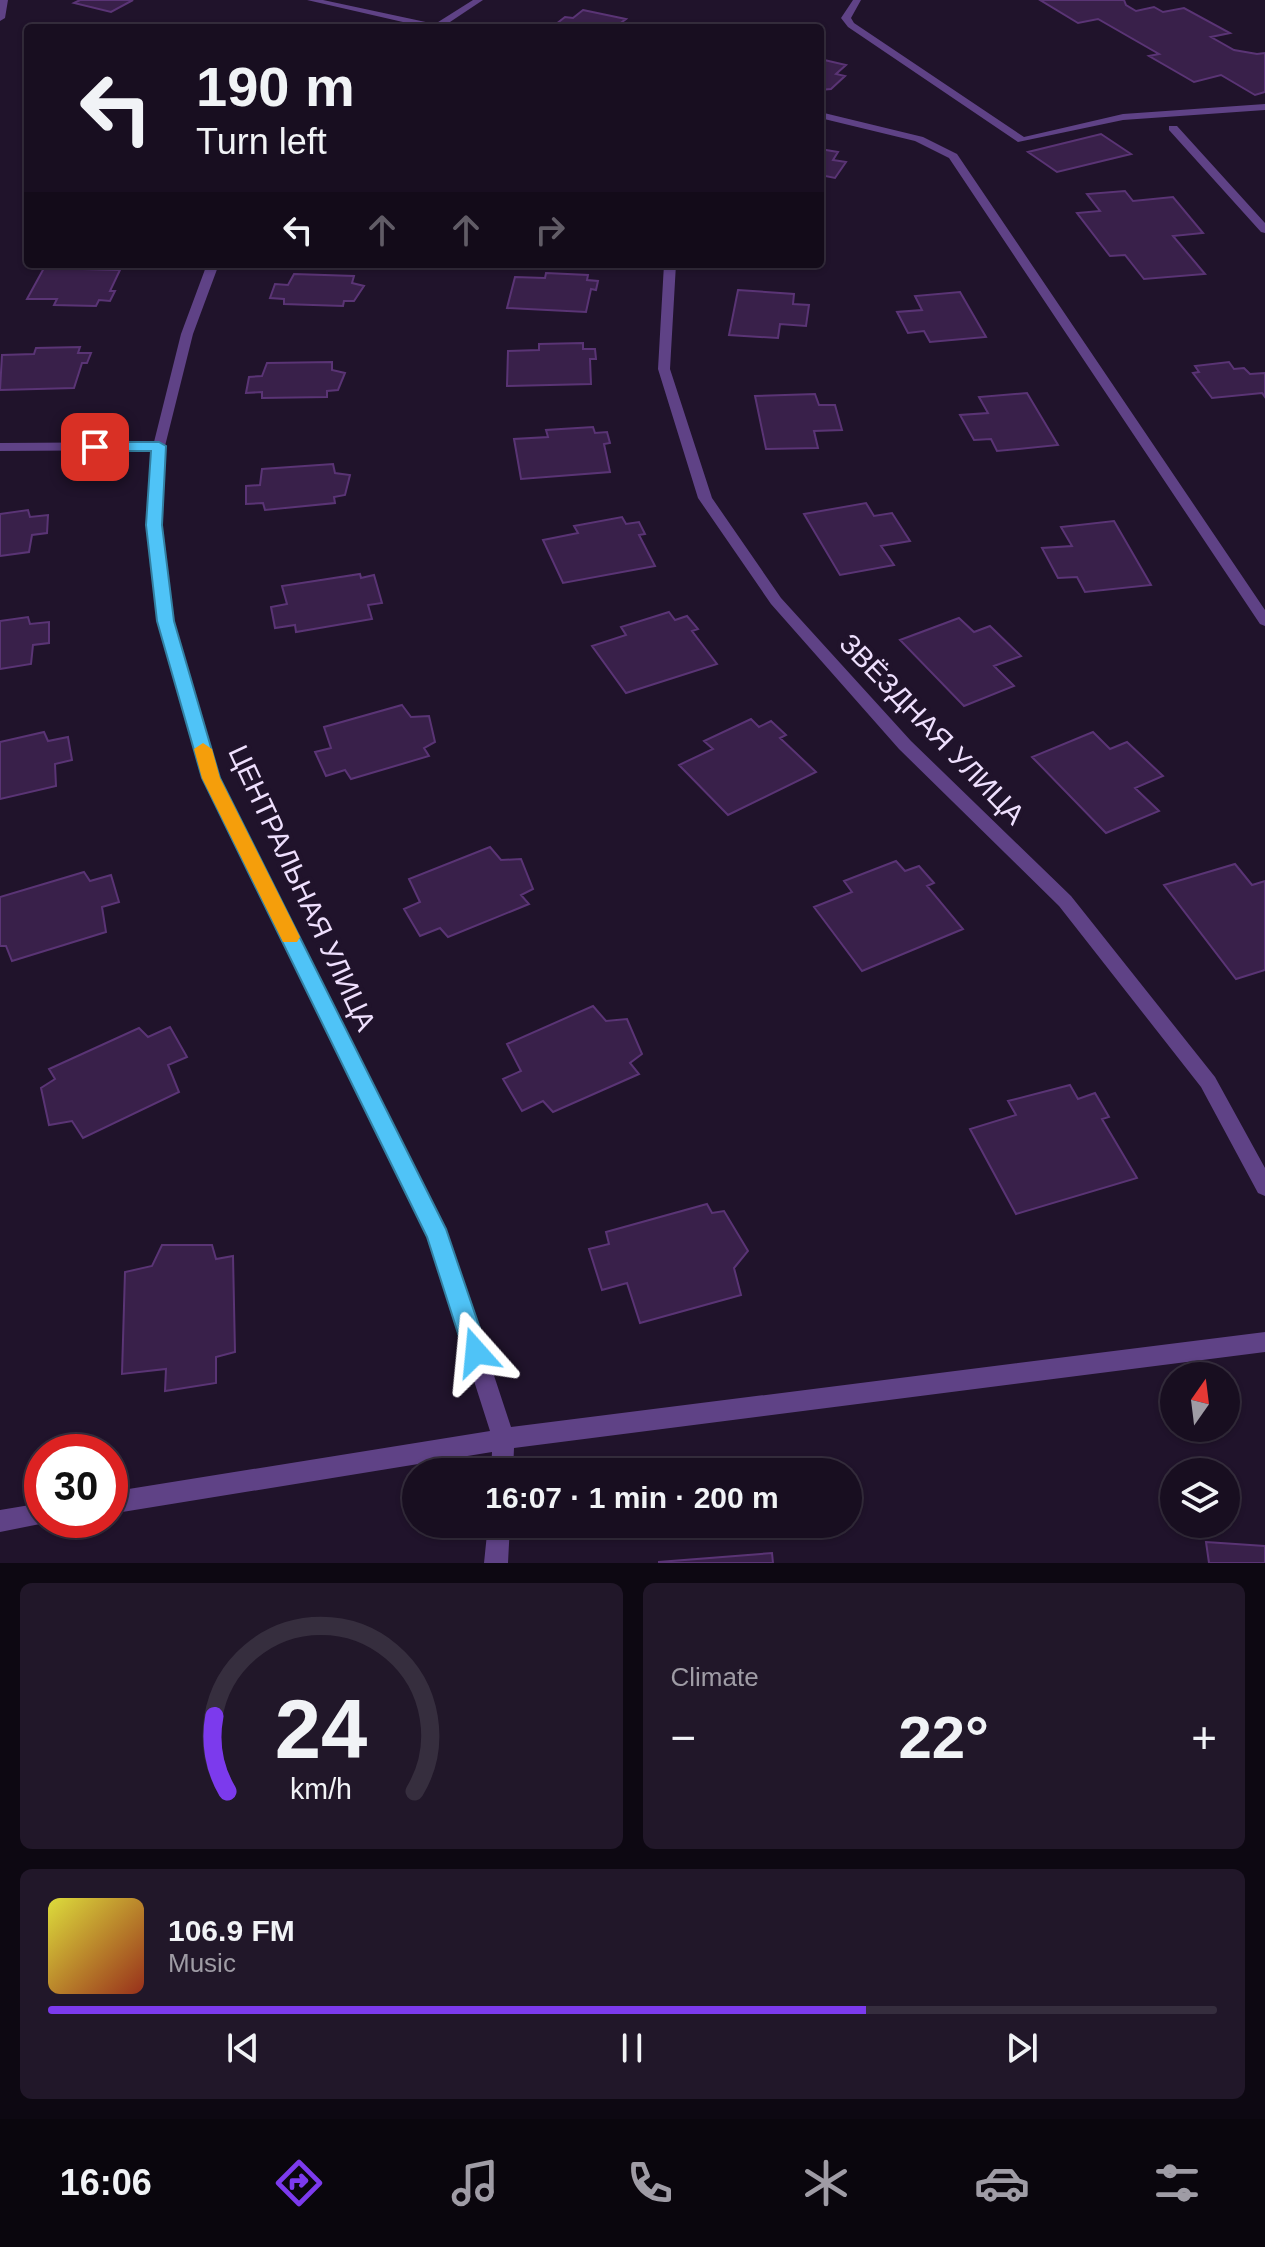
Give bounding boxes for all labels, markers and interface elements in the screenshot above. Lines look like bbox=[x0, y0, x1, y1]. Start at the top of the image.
text: 190 m bbox=[196, 55, 355, 118]
icon: left bbox=[64, 56, 168, 160]
text: Turn left bbox=[196, 121, 327, 162]
icon: left bbox=[276, 208, 320, 252]
icon: ahead bbox=[360, 208, 404, 252]
icon: ahead bbox=[444, 208, 488, 252]
icon: right bbox=[528, 208, 572, 252]
pin bbox=[61, 413, 129, 481]
icon: arrive bbox=[73, 425, 117, 469]
street label: ЗВЁЗДНАЯ УЛИЦА bbox=[833, 628, 1031, 831]
street label: ЦЕНТРАЛЬНАЯ УЛИЦА bbox=[222, 740, 382, 1036]
position arrow bbox=[434, 1310, 518, 1394]
north arrow bbox=[1160, 1362, 1240, 1442]
map controls bbox=[1160, 1362, 1240, 1538]
speed limit sign: 30 bbox=[24, 1434, 128, 1538]
button: layers bbox=[1160, 1458, 1240, 1538]
text: 16:07 · 1 min · 200 m bbox=[485, 1481, 779, 1514]
text: Climate bbox=[671, 1662, 759, 1692]
text: 24 bbox=[275, 1683, 368, 1776]
text: 22° bbox=[898, 1704, 989, 1771]
text: − bbox=[671, 1713, 696, 1762]
text: + bbox=[1191, 1713, 1217, 1762]
text: km/h bbox=[290, 1773, 352, 1805]
text: 106.9 FM bbox=[168, 1914, 295, 1947]
text: Music bbox=[168, 1948, 236, 1978]
icon: previous bbox=[221, 2026, 265, 2070]
icon: pause bbox=[610, 2026, 654, 2070]
icon: next bbox=[1000, 2026, 1044, 2070]
icon: directions bbox=[271, 2155, 327, 2211]
icon: music bbox=[447, 2155, 503, 2211]
icon: phone bbox=[622, 2155, 678, 2211]
icon: climate bbox=[798, 2155, 854, 2211]
icon: car bbox=[974, 2155, 1030, 2211]
icon: filters bbox=[1149, 2155, 1205, 2211]
text: 16:06 bbox=[60, 2162, 152, 2203]

